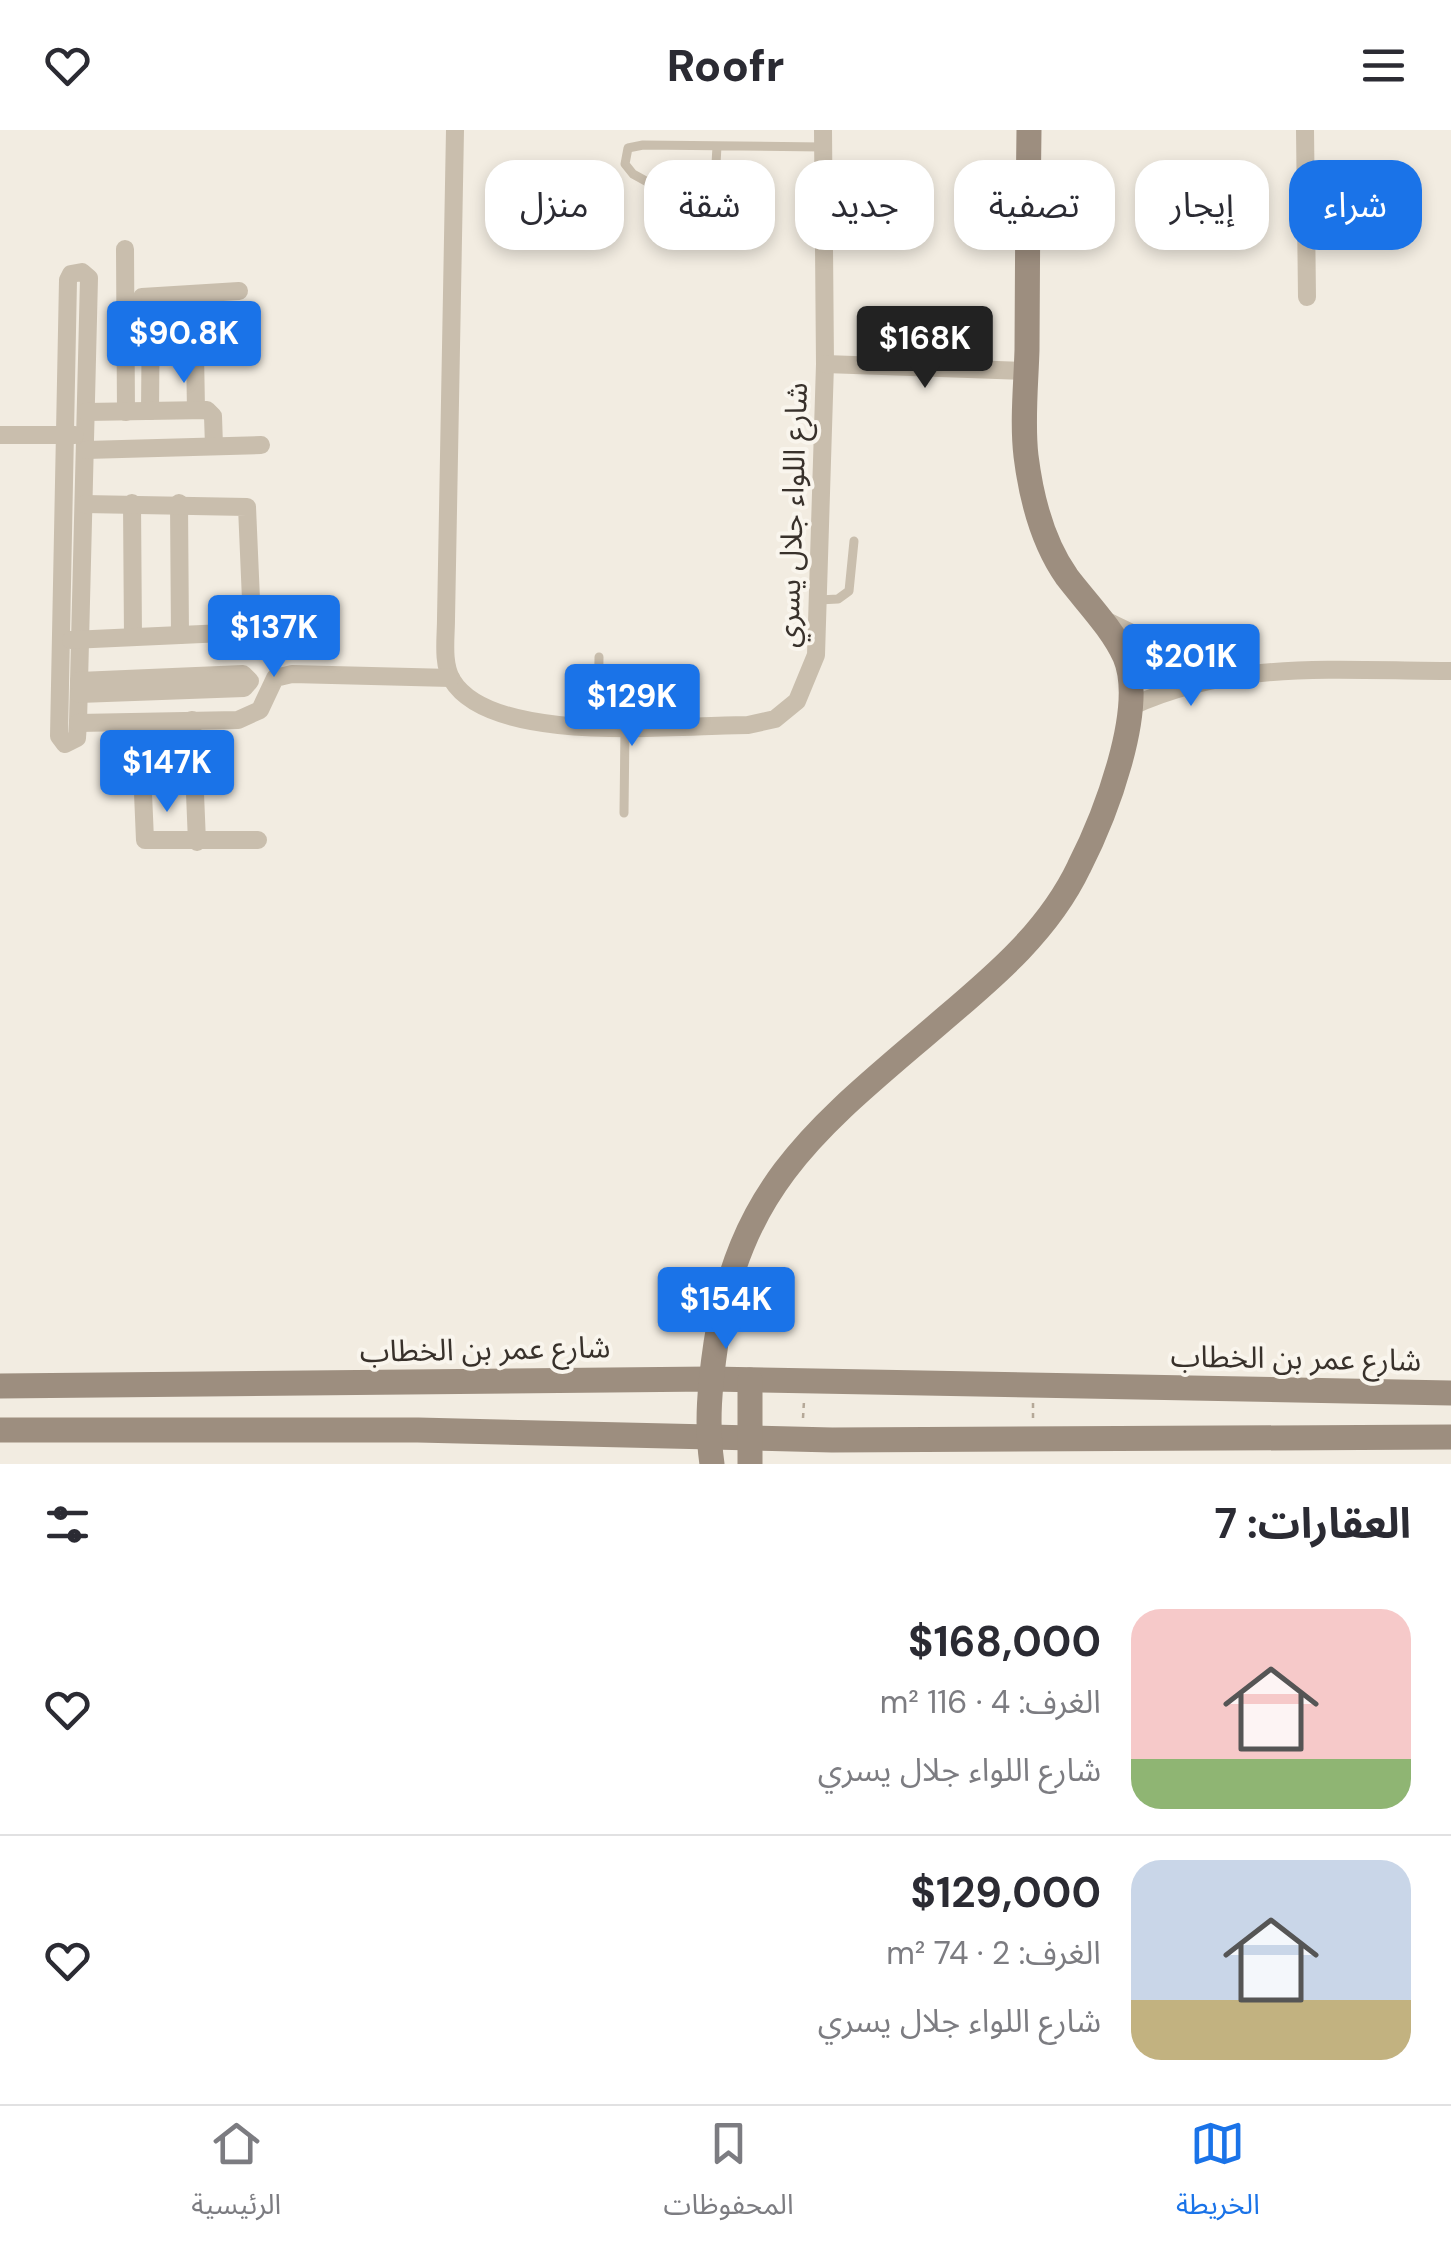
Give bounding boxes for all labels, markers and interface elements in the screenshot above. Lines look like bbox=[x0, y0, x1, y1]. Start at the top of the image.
text: Roofr bbox=[667, 36, 784, 95]
icon: heart bbox=[40, 38, 95, 93]
icon: menu bbox=[1356, 38, 1411, 93]
chip: منزل bbox=[485, 160, 624, 250]
chip: شقة bbox=[644, 160, 775, 250]
chip: جديد bbox=[795, 160, 934, 250]
chip: تصفية bbox=[954, 160, 1115, 250]
chip: إيجار bbox=[1135, 160, 1269, 250]
chip: شراء bbox=[1289, 160, 1422, 250]
pin: $90.8K bbox=[103, 301, 265, 386]
pin: $168K bbox=[855, 306, 995, 391]
text: $90.8K bbox=[129, 312, 239, 354]
text: $168K bbox=[879, 317, 971, 359]
street label: شارع اللواء جلال يسري bbox=[768, 382, 820, 649]
pin: $137K bbox=[204, 595, 344, 680]
text: $137K bbox=[230, 606, 318, 648]
pin: $201K bbox=[1121, 624, 1261, 709]
text: $201K bbox=[1145, 635, 1237, 677]
pin: $129K bbox=[562, 664, 702, 749]
text: $129K bbox=[587, 675, 677, 717]
pin: $147K bbox=[97, 730, 237, 815]
text: $147K bbox=[122, 741, 212, 783]
pin: $154K bbox=[656, 1267, 796, 1352]
text: $154K bbox=[680, 1278, 772, 1320]
street label: شارع عمر بن الخطاب bbox=[359, 1327, 611, 1374]
street label: شارع عمر بن الخطاب bbox=[1170, 1336, 1422, 1383]
text: العقارات: 7 bbox=[1215, 1496, 1411, 1551]
icon: filters bbox=[40, 1497, 95, 1552]
text: $168,000 bbox=[908, 1614, 1101, 1669]
icon: home bbox=[1211, 1649, 1331, 1769]
text: الغرف: 4 · 116 m² bbox=[880, 1681, 1101, 1723]
icon: heart bbox=[40, 1682, 95, 1737]
text: شارع اللواء جلال يسري bbox=[818, 1749, 1101, 1791]
text: $129,000 bbox=[911, 1865, 1101, 1920]
icon: home bbox=[1211, 1900, 1331, 2020]
text: الغرف: 2 · 74 m² bbox=[886, 1932, 1101, 1974]
icon: heart bbox=[40, 1933, 95, 1988]
text: شارع اللواء جلال يسري bbox=[818, 2000, 1101, 2042]
tab: الرئيسية bbox=[191, 2116, 281, 2235]
tab: المحفوظات bbox=[664, 2116, 794, 2235]
tab: الخريطة bbox=[1176, 2116, 1260, 2235]

